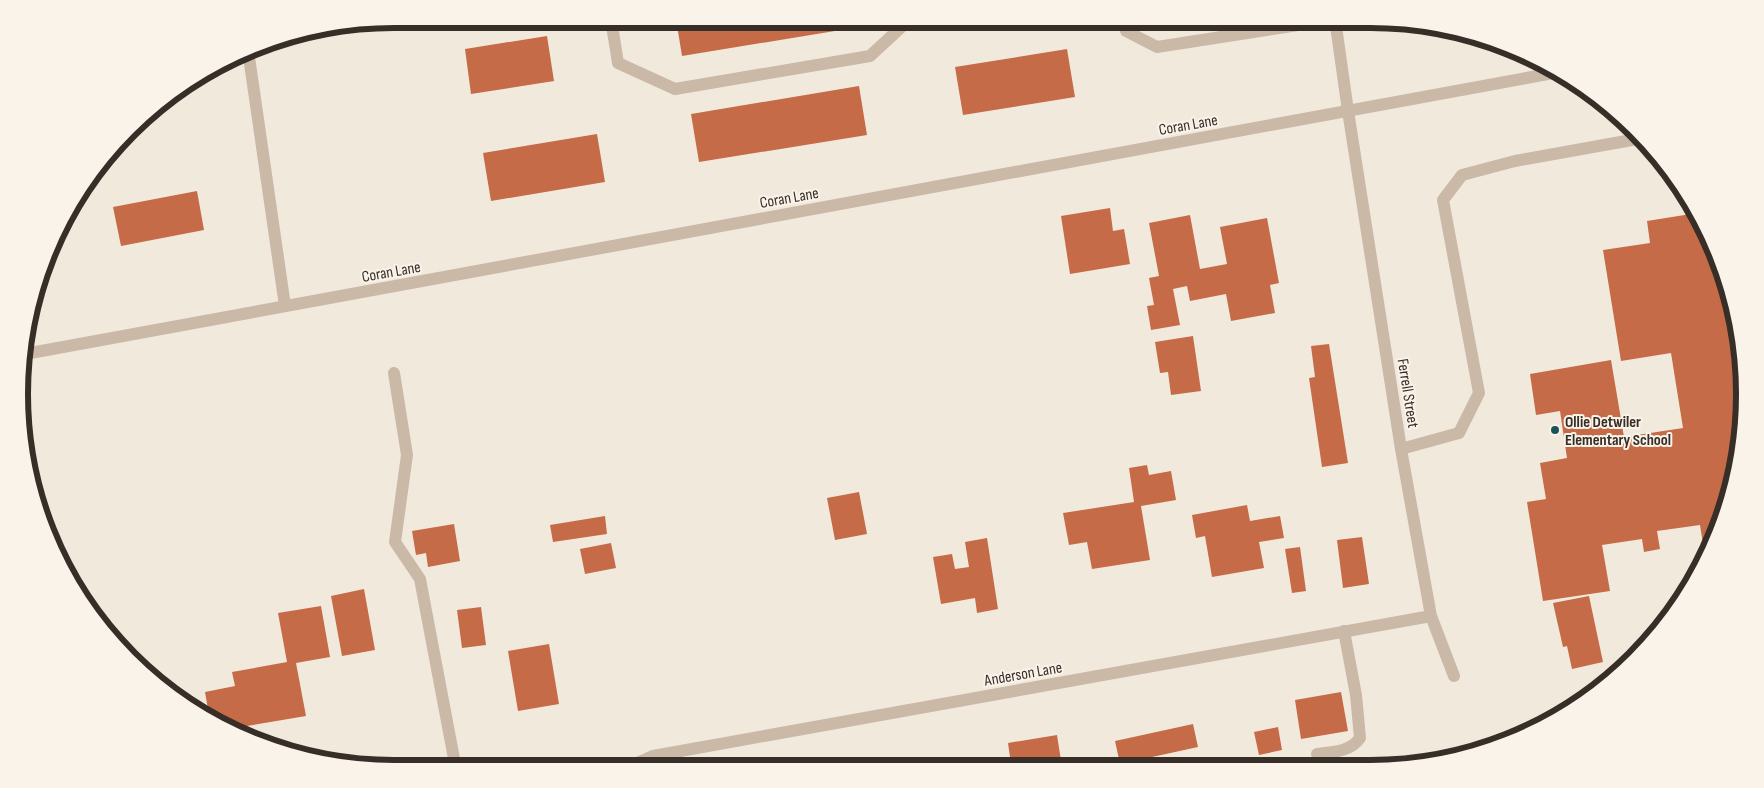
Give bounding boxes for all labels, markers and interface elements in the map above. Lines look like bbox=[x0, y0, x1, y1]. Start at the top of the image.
street label: Coran Lane bbox=[1157, 111, 1219, 140]
street label: Coran Lane bbox=[758, 184, 820, 213]
street label: Coran Lane bbox=[360, 258, 422, 287]
street label: Ferrell Street bbox=[1393, 357, 1422, 429]
place label: Ollie Detwiler Elementary School bbox=[1565, 413, 1671, 450]
marker: Ollie Detwiler Elementary School bbox=[1549, 424, 1561, 436]
street label: Anderson Lane bbox=[982, 658, 1064, 691]

